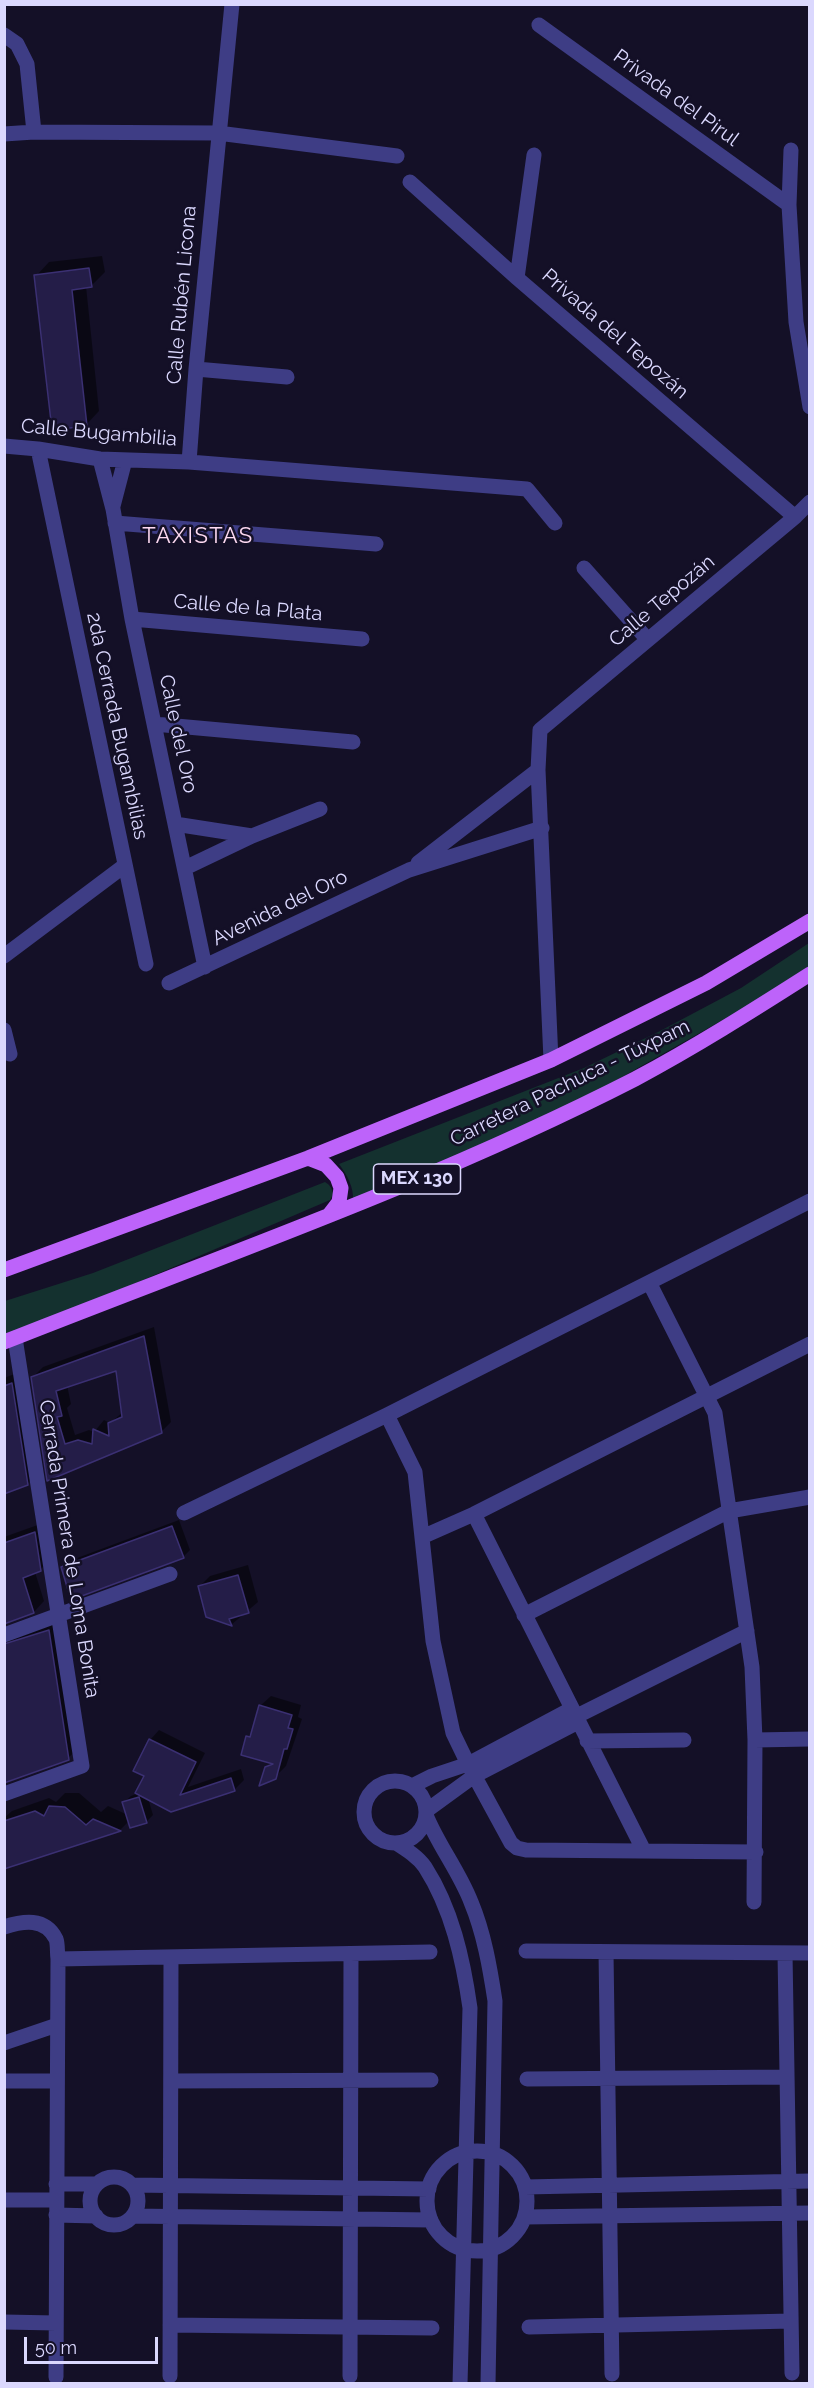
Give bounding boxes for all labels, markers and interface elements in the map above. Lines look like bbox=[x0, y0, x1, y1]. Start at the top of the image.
street label: Privada del Pirul bbox=[609, 44, 743, 152]
street label: Calle Rubén Licona bbox=[162, 205, 202, 385]
street label: Privada del Tepozán bbox=[537, 264, 693, 404]
street label: Calle Bugambilia bbox=[20, 414, 178, 452]
district label: TAXISTAS bbox=[142, 523, 254, 549]
street label: Calle Tepozán bbox=[604, 550, 720, 652]
street label: Calle de la Plata bbox=[173, 590, 323, 626]
street label: 2da Cerrada Bugambilias bbox=[81, 610, 153, 842]
street label: Calle del Oro bbox=[154, 673, 202, 795]
street label: Avenida del Oro bbox=[208, 865, 352, 951]
street label: Carretera Pachuca - Túxpam bbox=[446, 1014, 694, 1152]
road number: MEX 130 bbox=[374, 1164, 460, 1194]
street label: Cerrada Primera de Loma Bonita bbox=[34, 1398, 104, 1700]
scale bar bbox=[27, 2325, 160, 2363]
text: 50 m bbox=[35, 2337, 77, 2358]

